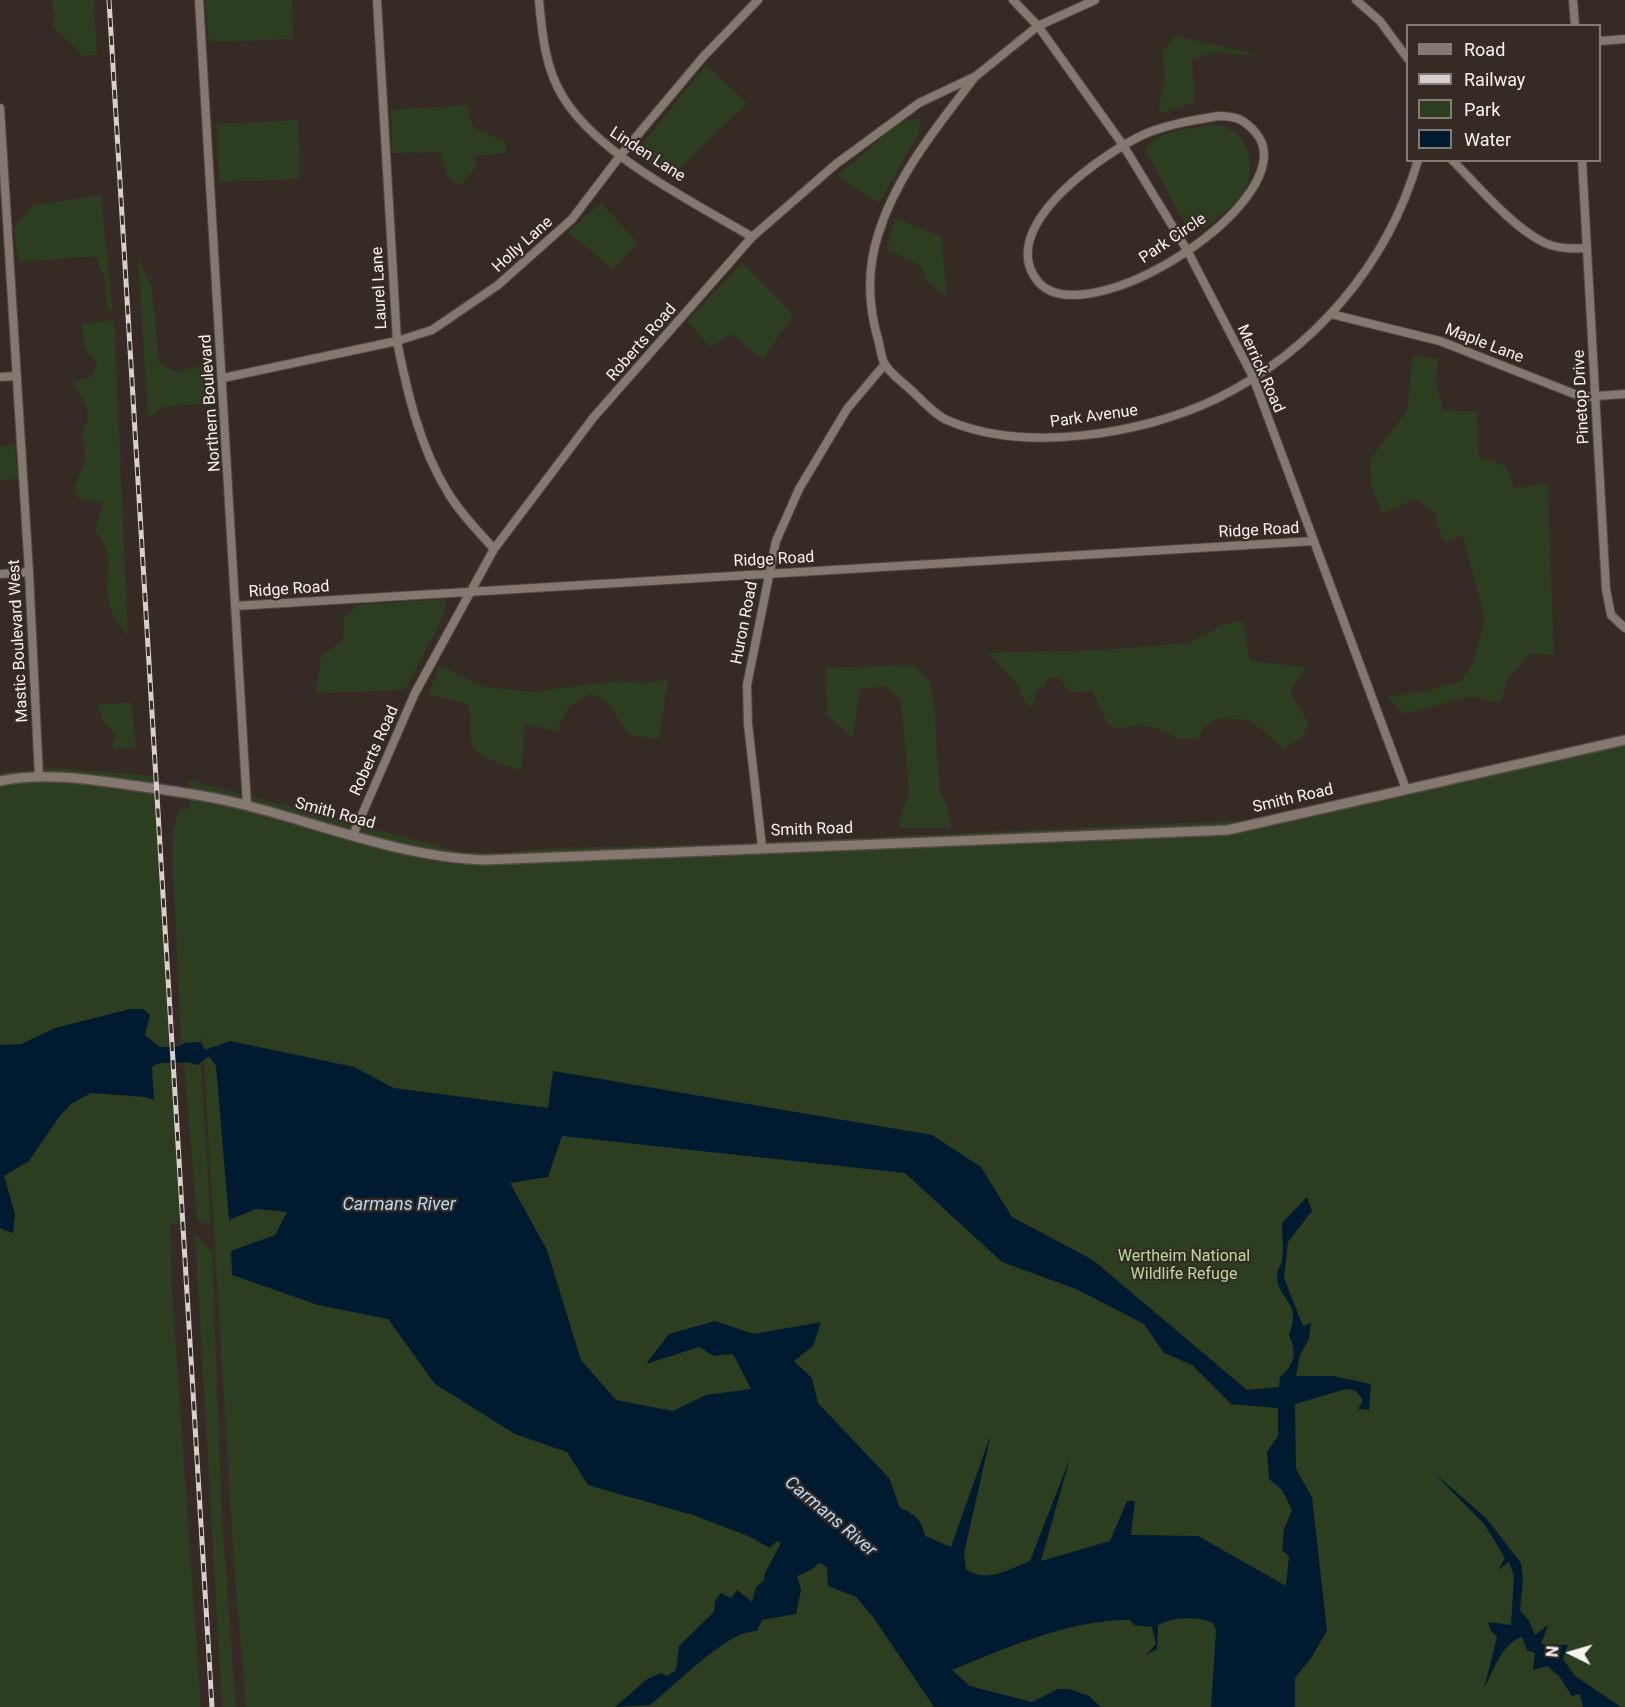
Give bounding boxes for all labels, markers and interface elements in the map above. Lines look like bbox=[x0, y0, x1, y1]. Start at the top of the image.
legend bbox=[1406, 24, 1601, 162]
text: Road bbox=[1464, 39, 1505, 60]
text: Railway bbox=[1464, 69, 1525, 90]
text: Park bbox=[1464, 99, 1500, 120]
street label: Linden Lane bbox=[606, 123, 688, 187]
text: Water bbox=[1464, 129, 1511, 150]
street label: Park Circle bbox=[1136, 210, 1210, 268]
street label: Holly Lane bbox=[489, 213, 557, 277]
street label: Laurel Lane bbox=[368, 246, 392, 330]
street label: Roberts Road bbox=[603, 300, 681, 386]
street label: Maple Lane bbox=[1442, 320, 1526, 368]
street label: Merrick Road bbox=[1232, 322, 1288, 416]
street label: Northern Boulevard bbox=[197, 334, 225, 472]
street label: Pinetop Drive bbox=[1570, 349, 1594, 445]
street label: Park Avenue bbox=[1049, 401, 1139, 433]
street label: Ridge Road bbox=[1218, 519, 1300, 543]
street label: Ridge Road bbox=[733, 548, 815, 572]
street label: Mastic Boulevard West bbox=[5, 559, 33, 723]
street label: Ridge Road bbox=[248, 578, 330, 602]
street label: Huron Road bbox=[728, 580, 762, 666]
street label: Roberts Road bbox=[347, 703, 403, 799]
street label: Smith Road bbox=[1251, 780, 1335, 818]
street label: Smith Road bbox=[293, 794, 377, 834]
street label: Smith Road bbox=[771, 819, 853, 841]
water label: Carmans River bbox=[342, 1194, 456, 1216]
park label: Wertheim National Wildlife Refuge bbox=[1118, 1247, 1250, 1285]
water label: Carmans River bbox=[780, 1472, 880, 1562]
north arrow bbox=[1541, 1623, 1601, 1683]
text: N bbox=[1543, 1645, 1563, 1658]

